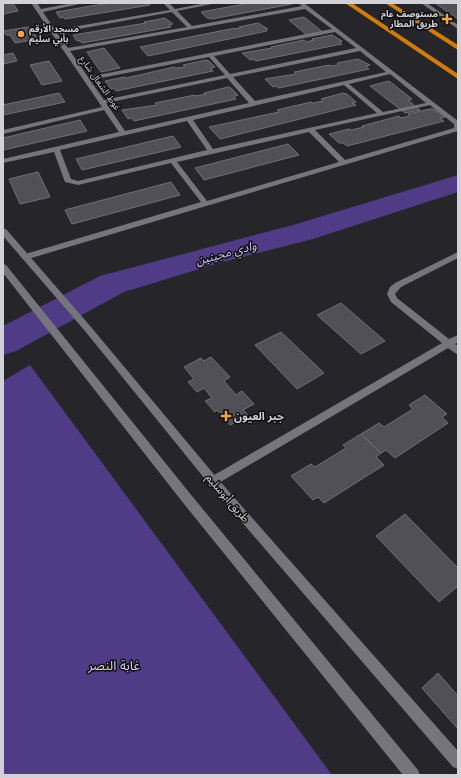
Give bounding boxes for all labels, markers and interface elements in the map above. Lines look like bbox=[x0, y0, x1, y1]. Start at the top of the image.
place label: مستوصف عام طريق المطار bbox=[381, 9, 438, 30]
marker: مستوصف عام طريق المطار bbox=[441, 13, 453, 25]
place label: مسجد الأرقم بأبي سليم bbox=[29, 23, 79, 47]
marker: مسجد الأرقم بأبي سليم bbox=[16, 29, 26, 39]
street label: غوط الشعال شارع bbox=[76, 54, 123, 114]
water label: وادي مجينين bbox=[194, 238, 259, 270]
place label: جبر العيون bbox=[234, 410, 284, 423]
marker: جبر العيون bbox=[221, 411, 231, 421]
street label: طريق أبوسليم bbox=[202, 471, 252, 526]
park label: غابة النصر bbox=[87, 658, 141, 673]

